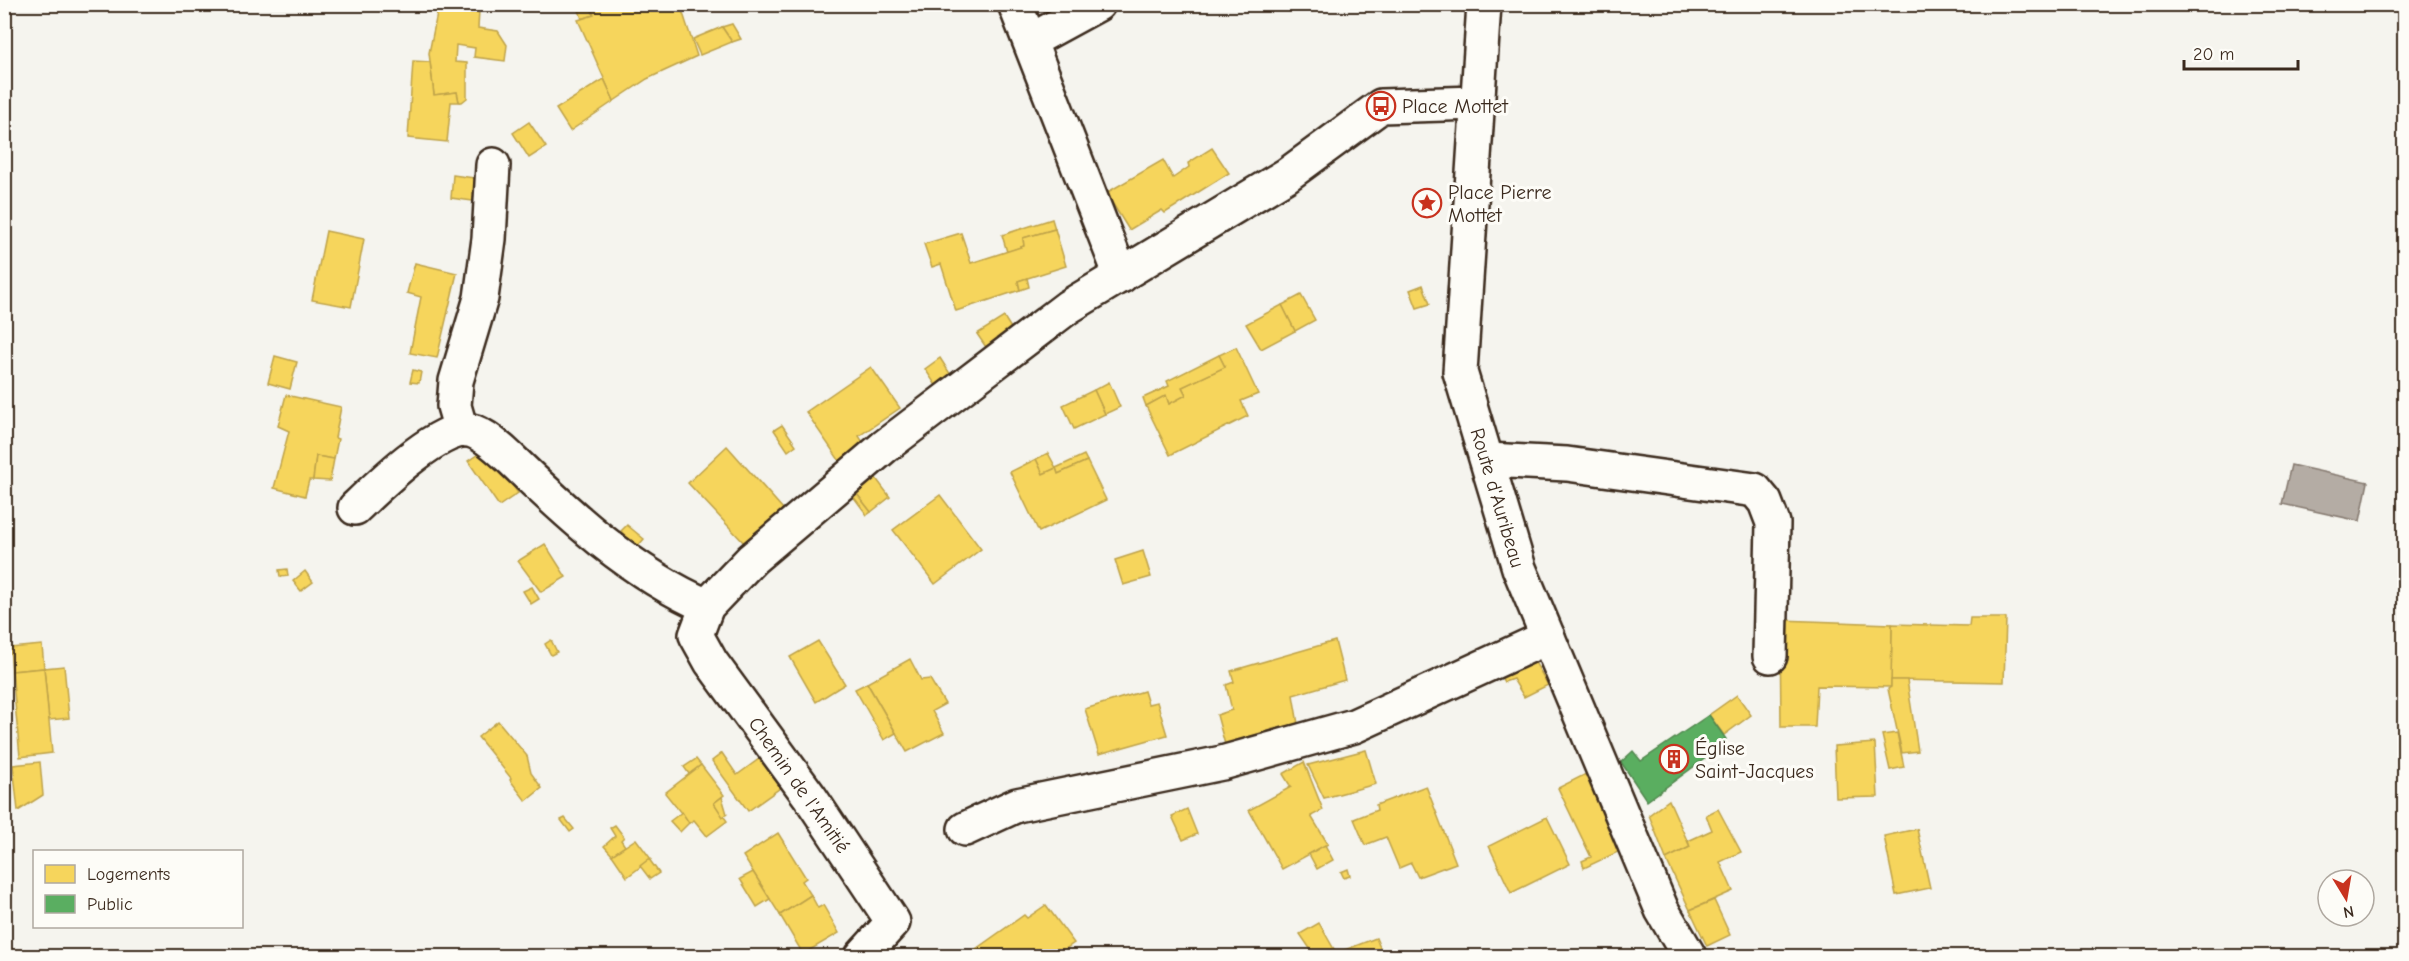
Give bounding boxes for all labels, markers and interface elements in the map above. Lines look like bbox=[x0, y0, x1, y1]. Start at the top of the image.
scale bar bbox=[2184, 33, 2298, 71]
text: 20 m bbox=[2193, 44, 2234, 65]
bus stop icon: Place Mottet bbox=[1365, 90, 1397, 122]
place label: Place Mottet bbox=[1402, 95, 1509, 118]
place label: Place Pierre Mottet bbox=[1448, 181, 1552, 227]
place icon: Place Pierre Mottet bbox=[1411, 187, 1443, 219]
street label: Route d'Auribeau bbox=[1466, 425, 1530, 570]
street label: Chemin de l'Amitié bbox=[744, 713, 854, 857]
place label: Église Saint-Jacques bbox=[1695, 737, 1814, 783]
building icon: Église Saint-Jacques bbox=[1658, 743, 1690, 775]
legend bbox=[33, 850, 243, 928]
text: Logements bbox=[87, 864, 170, 885]
north arrow bbox=[2316, 868, 2376, 928]
text: Public bbox=[87, 894, 133, 915]
text: N bbox=[2342, 902, 2356, 922]

